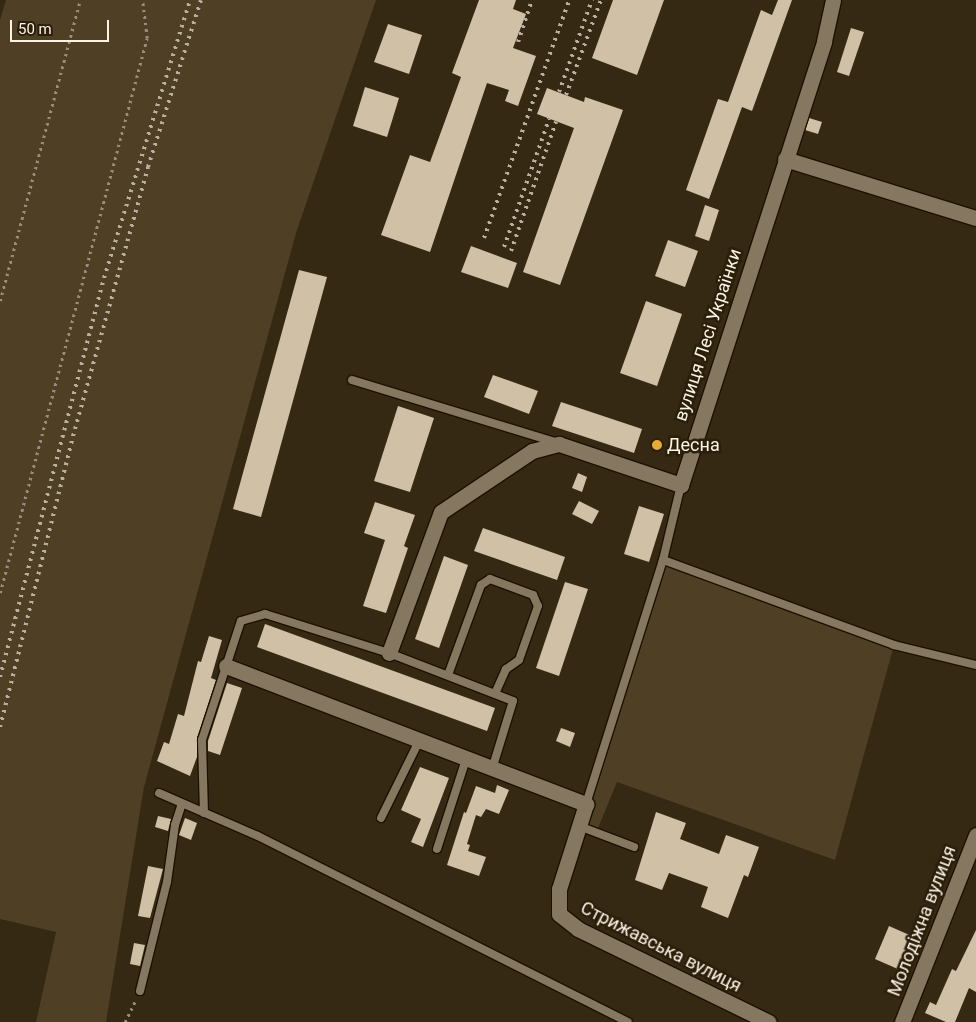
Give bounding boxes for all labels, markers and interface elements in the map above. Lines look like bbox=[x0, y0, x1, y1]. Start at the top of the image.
scale bar bbox=[12, 10, 111, 42]
text: 50 m bbox=[18, 20, 52, 38]
street label: вулиця Лесі Українки bbox=[670, 246, 746, 424]
place label: Десна bbox=[667, 434, 720, 456]
marker: Десна bbox=[651, 439, 663, 451]
street label: Молодіжна вулиця bbox=[883, 843, 961, 999]
street label: Стрижавська вулиця bbox=[577, 897, 745, 997]

